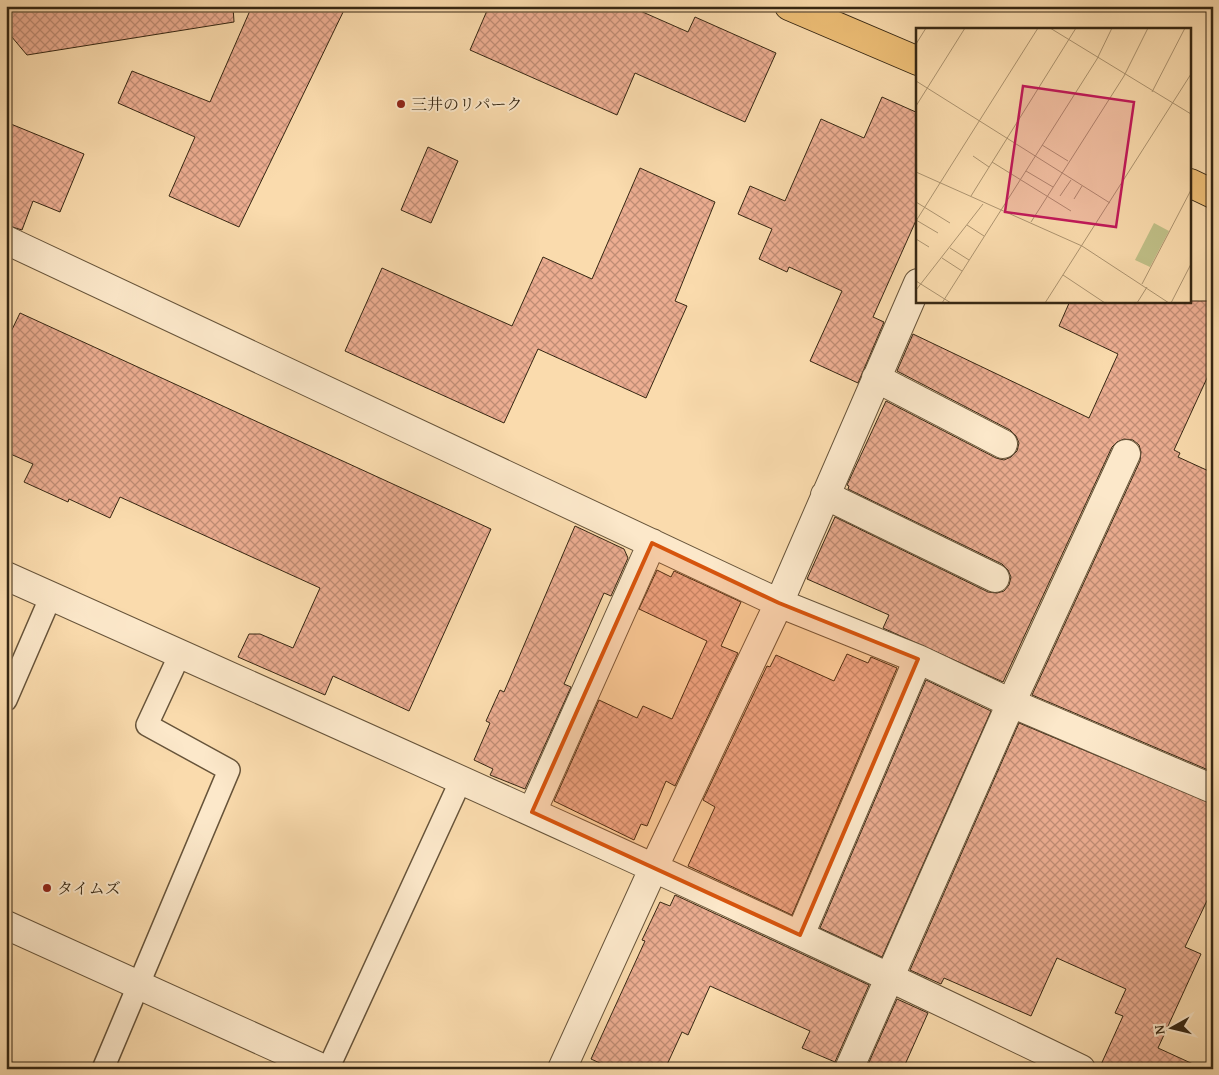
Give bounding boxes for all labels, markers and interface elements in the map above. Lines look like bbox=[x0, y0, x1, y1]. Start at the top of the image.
inset map bbox=[916, 28, 1192, 302]
place label: 三井のリパーク bbox=[411, 92, 523, 116]
marker: 三井のリパーク bbox=[395, 98, 407, 110]
place label: タイムズ bbox=[57, 876, 121, 900]
marker: タイムズ bbox=[41, 882, 53, 894]
north arrow bbox=[1146, 1002, 1196, 1052]
text: N bbox=[1148, 1023, 1170, 1036]

